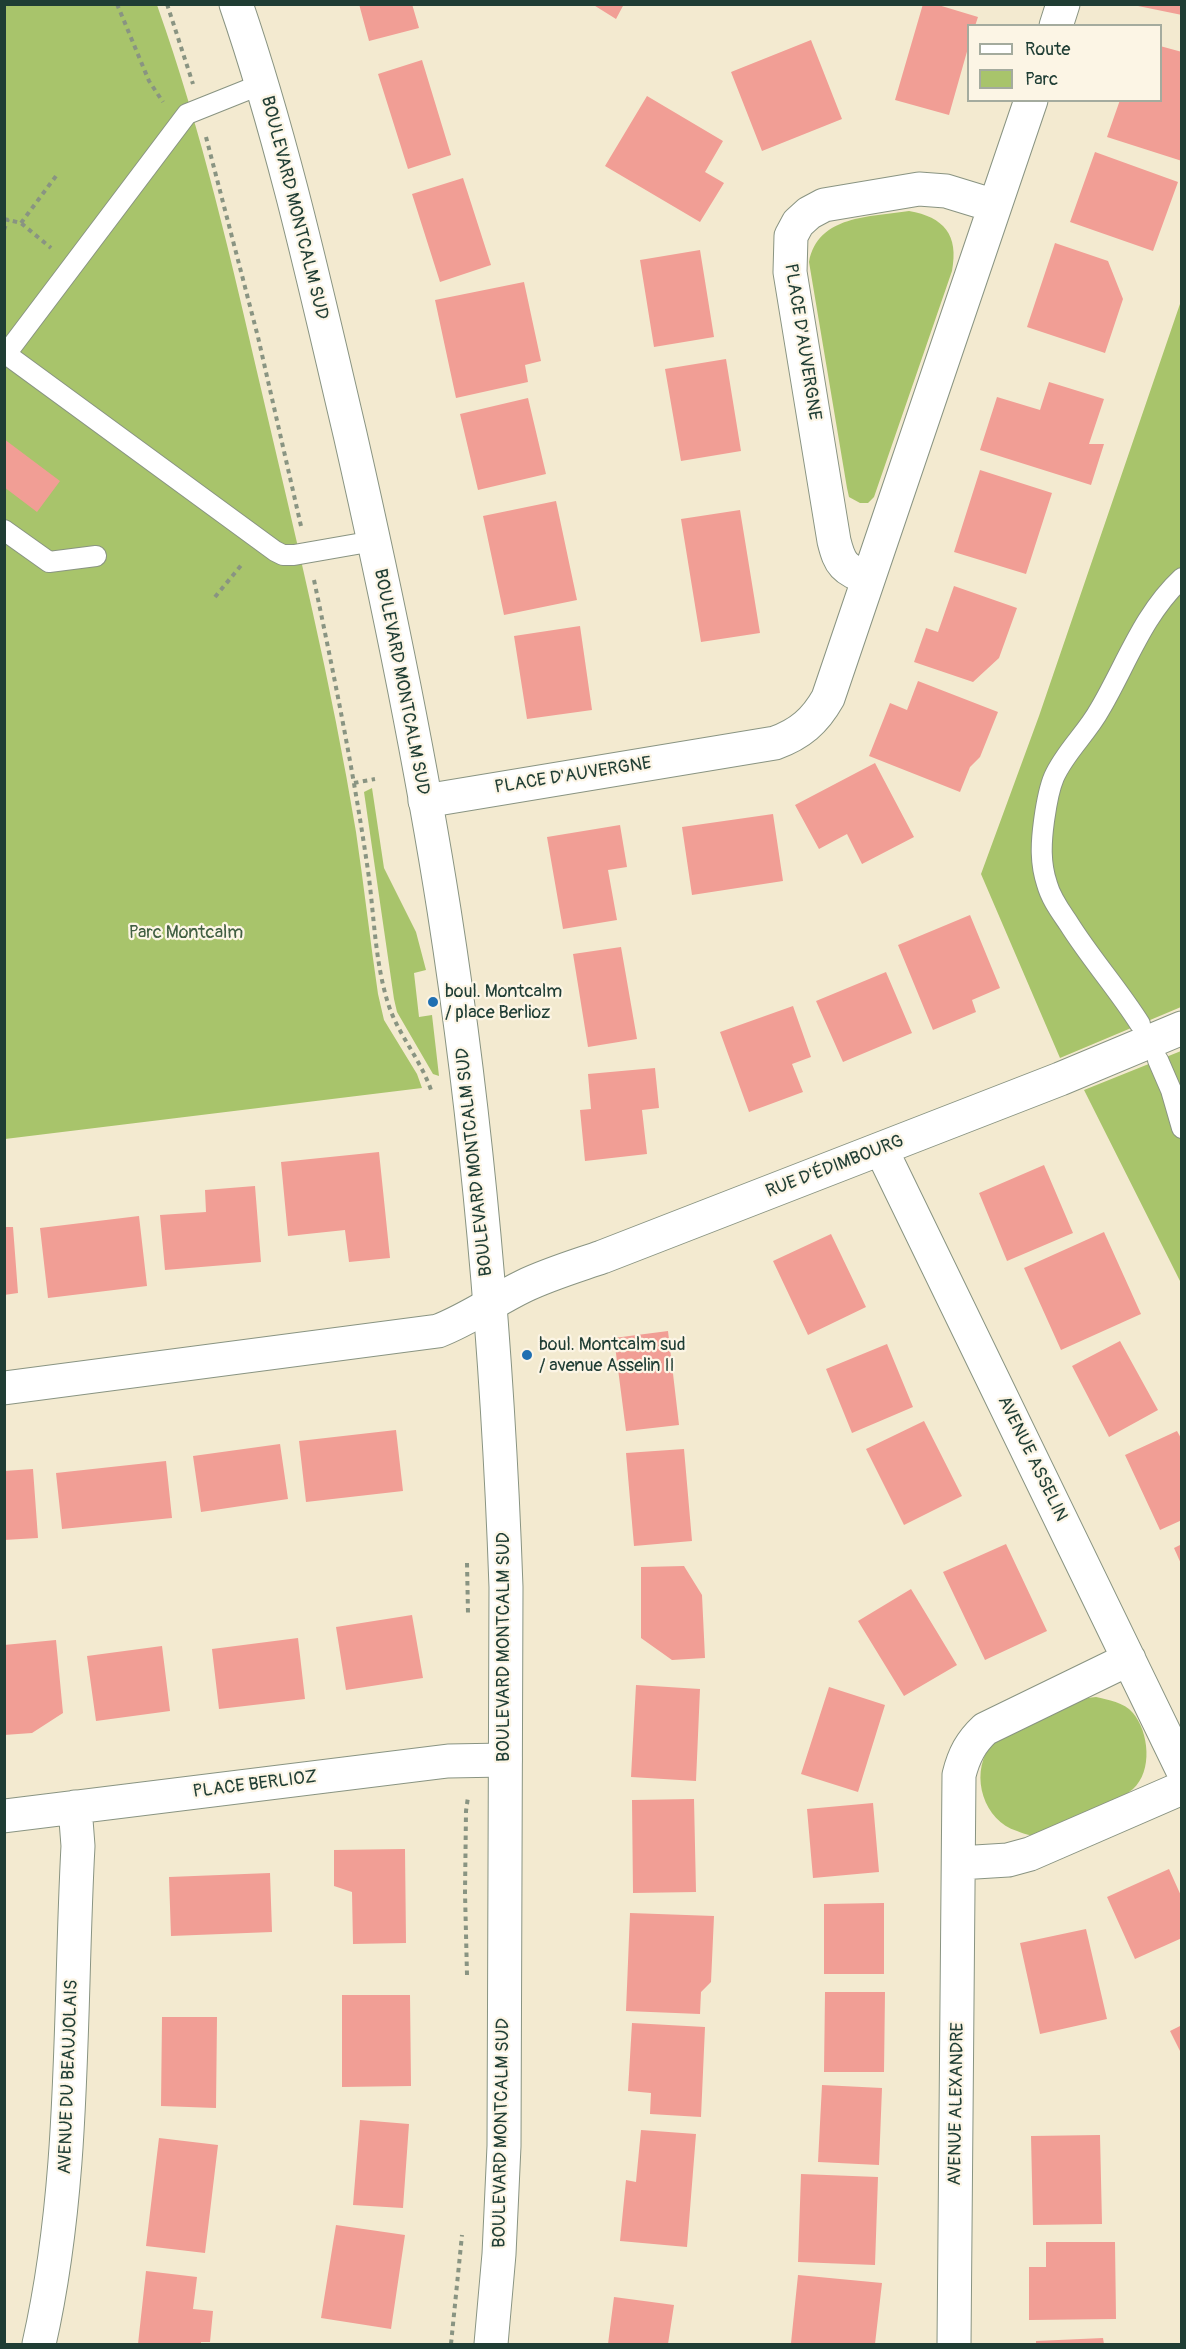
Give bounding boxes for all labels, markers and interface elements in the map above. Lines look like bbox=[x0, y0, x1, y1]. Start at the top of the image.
legend bbox=[967, 24, 1162, 102]
text: Route bbox=[1025, 38, 1070, 61]
text: Parc bbox=[1025, 68, 1058, 91]
street label: BOULEVARD MONTCALM SUD bbox=[256, 94, 332, 322]
street label: PLACE D'AUVERGNE bbox=[779, 262, 825, 422]
street label: BOULEVARD MONTCALM SUD bbox=[368, 567, 434, 797]
street label: PLACE D'AUVERGNE bbox=[493, 753, 653, 799]
park label: Parc Montcalm bbox=[129, 922, 243, 944]
place label: boul. Montcalm / place Berlioz bbox=[445, 981, 562, 1024]
marker: boul. Montcalm / place Berlioz bbox=[426, 995, 440, 1009]
street label: BOULEVARD MONTCALM SUD bbox=[452, 1047, 498, 1277]
street label: RUE D'ÉDIMBOURG bbox=[763, 1131, 907, 1203]
place label: boul. Montcalm sud / avenue Asselin II bbox=[539, 1334, 686, 1376]
marker: boul. Montcalm sud / avenue Asselin II bbox=[520, 1348, 534, 1362]
street label: AVENUE ASSELIN bbox=[992, 1393, 1072, 1525]
street label: BOULEVARD MONTCALM SUD bbox=[493, 1532, 515, 1762]
street label: PLACE BERLIOZ bbox=[192, 1767, 318, 1803]
street label: AVENUE DU BEAUJOLAIS bbox=[55, 1979, 83, 2175]
street label: BOULEVARD MONTCALM SUD bbox=[489, 2018, 515, 2248]
street label: AVENUE ALEXANDRE bbox=[945, 2022, 969, 2186]

